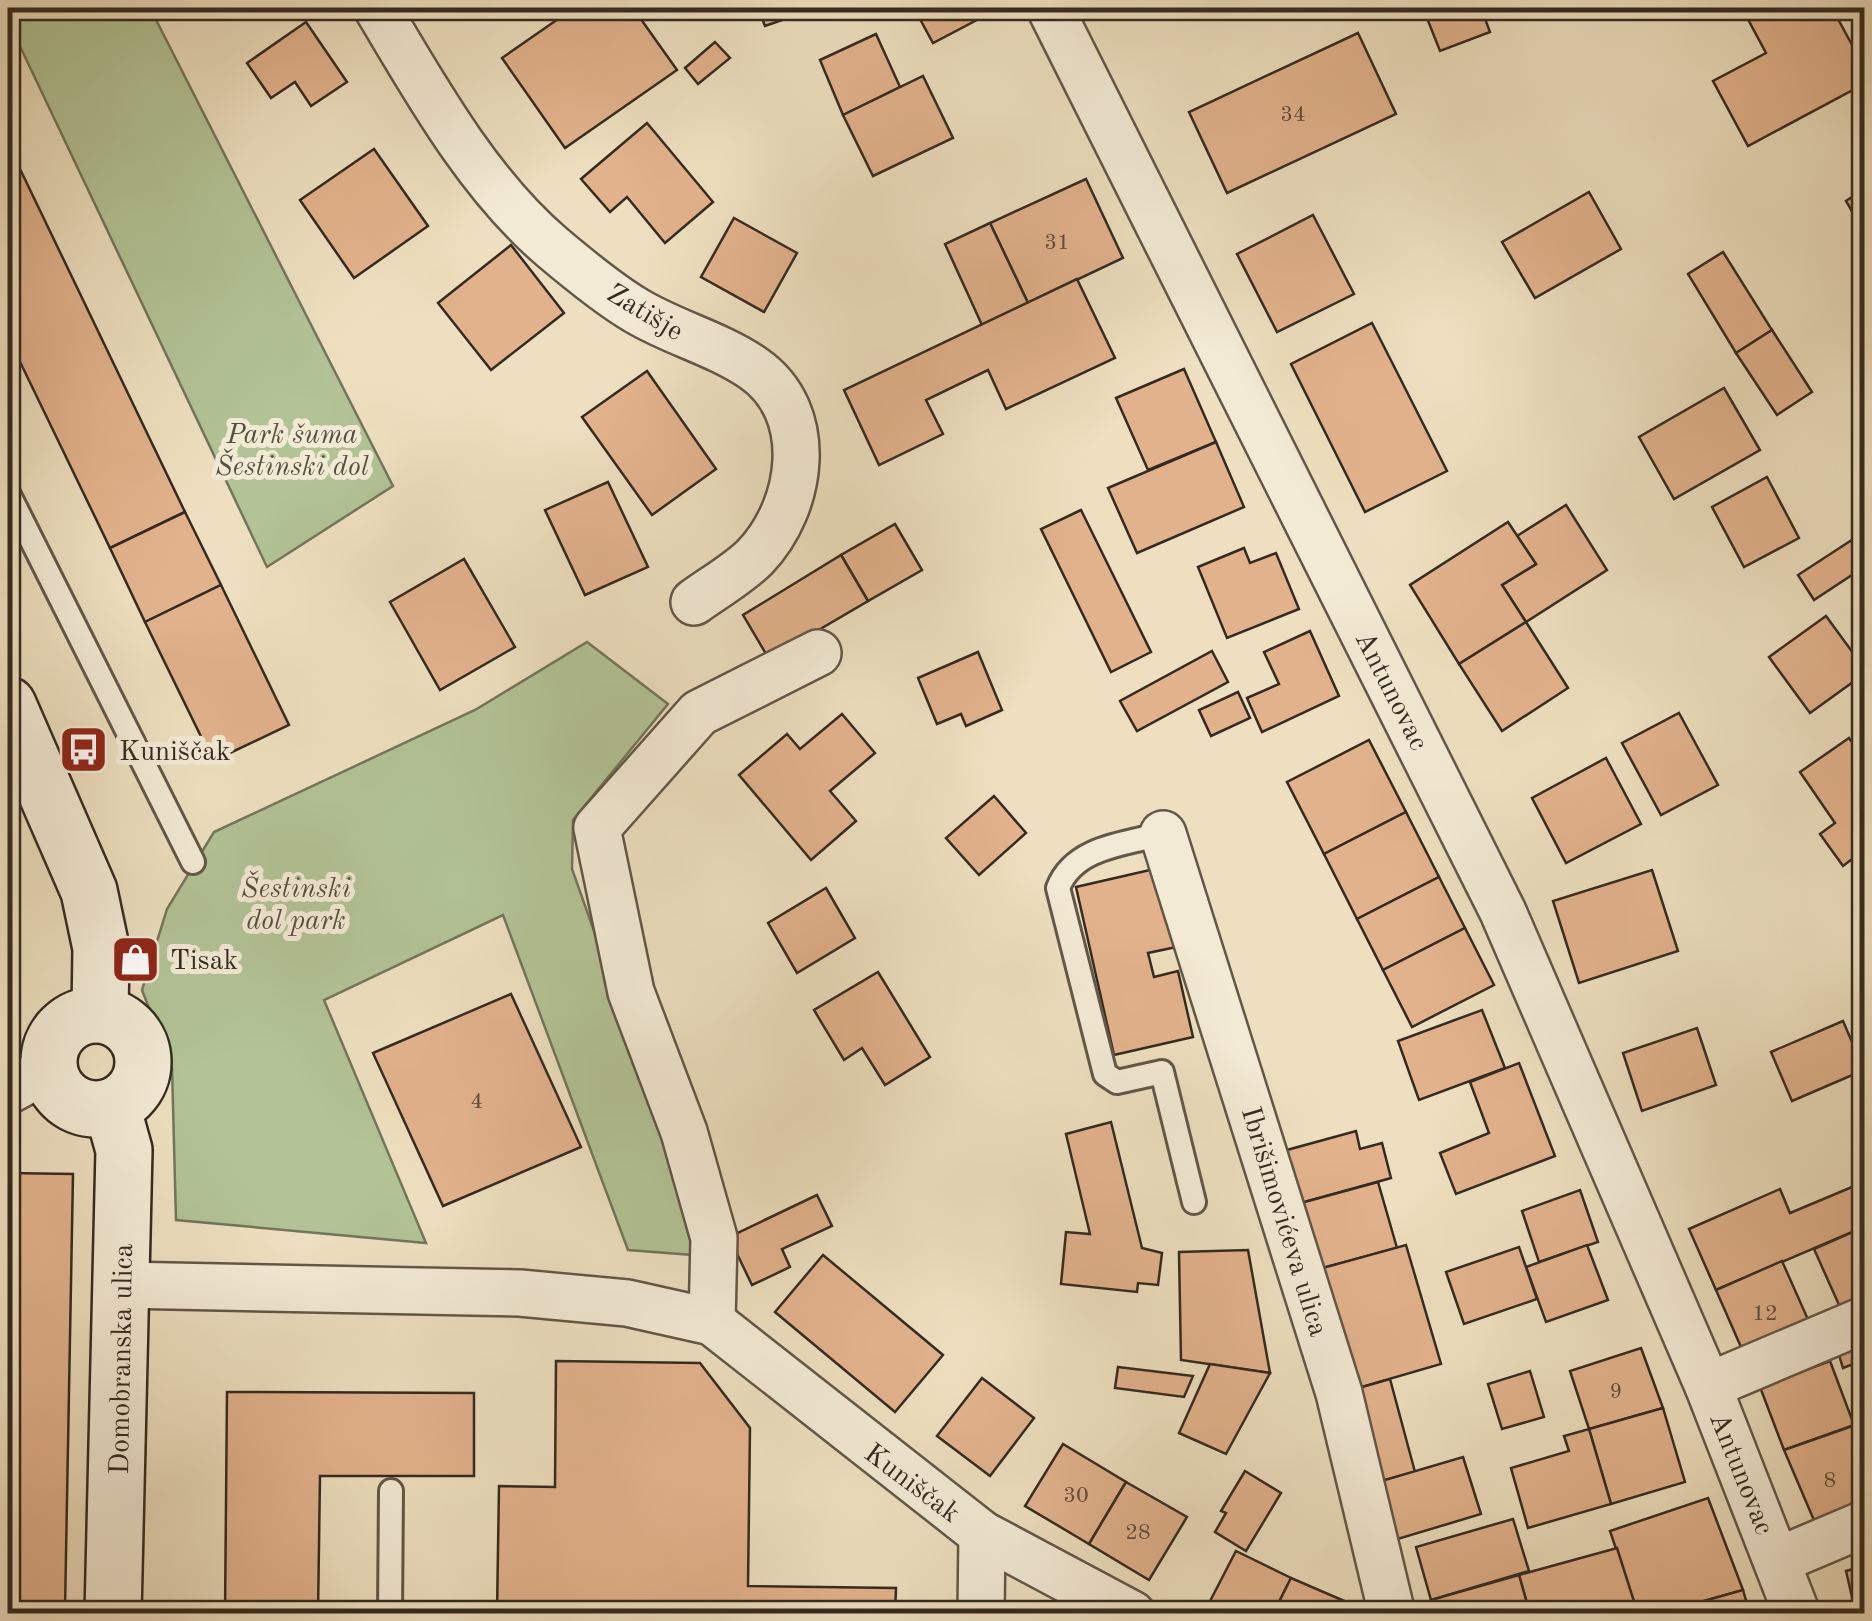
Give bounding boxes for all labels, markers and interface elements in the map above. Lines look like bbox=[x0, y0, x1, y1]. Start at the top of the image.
house number: 34 bbox=[1280, 104, 1306, 126]
house number: 31 bbox=[1044, 232, 1070, 254]
street label: Zatišje bbox=[601, 280, 687, 347]
park label: Park šuma Šestinski dol bbox=[215, 422, 369, 482]
street label: Antunovac bbox=[1349, 627, 1432, 755]
bus stop icon: Kuniščak bbox=[58, 724, 110, 776]
place label: Kuniščak bbox=[119, 739, 231, 767]
park label: Šestinski dol park bbox=[241, 870, 351, 936]
shop icon: Tisak bbox=[109, 933, 161, 985]
place label: Tisak bbox=[170, 948, 238, 976]
house number: 4 bbox=[471, 1091, 483, 1113]
street label: Ibrišimovićeva ulica bbox=[1235, 1104, 1331, 1340]
street label: Domobranska ulica bbox=[107, 1243, 139, 1475]
house number: 12 bbox=[1752, 1303, 1778, 1325]
house number: 9 bbox=[1610, 1381, 1622, 1403]
street label: Antunovac bbox=[1703, 1409, 1777, 1539]
street label: Kuniščak bbox=[858, 1440, 964, 1529]
house number: 8 bbox=[1824, 1470, 1836, 1492]
house number: 30 bbox=[1063, 1485, 1089, 1507]
house number: 28 bbox=[1125, 1522, 1151, 1544]

